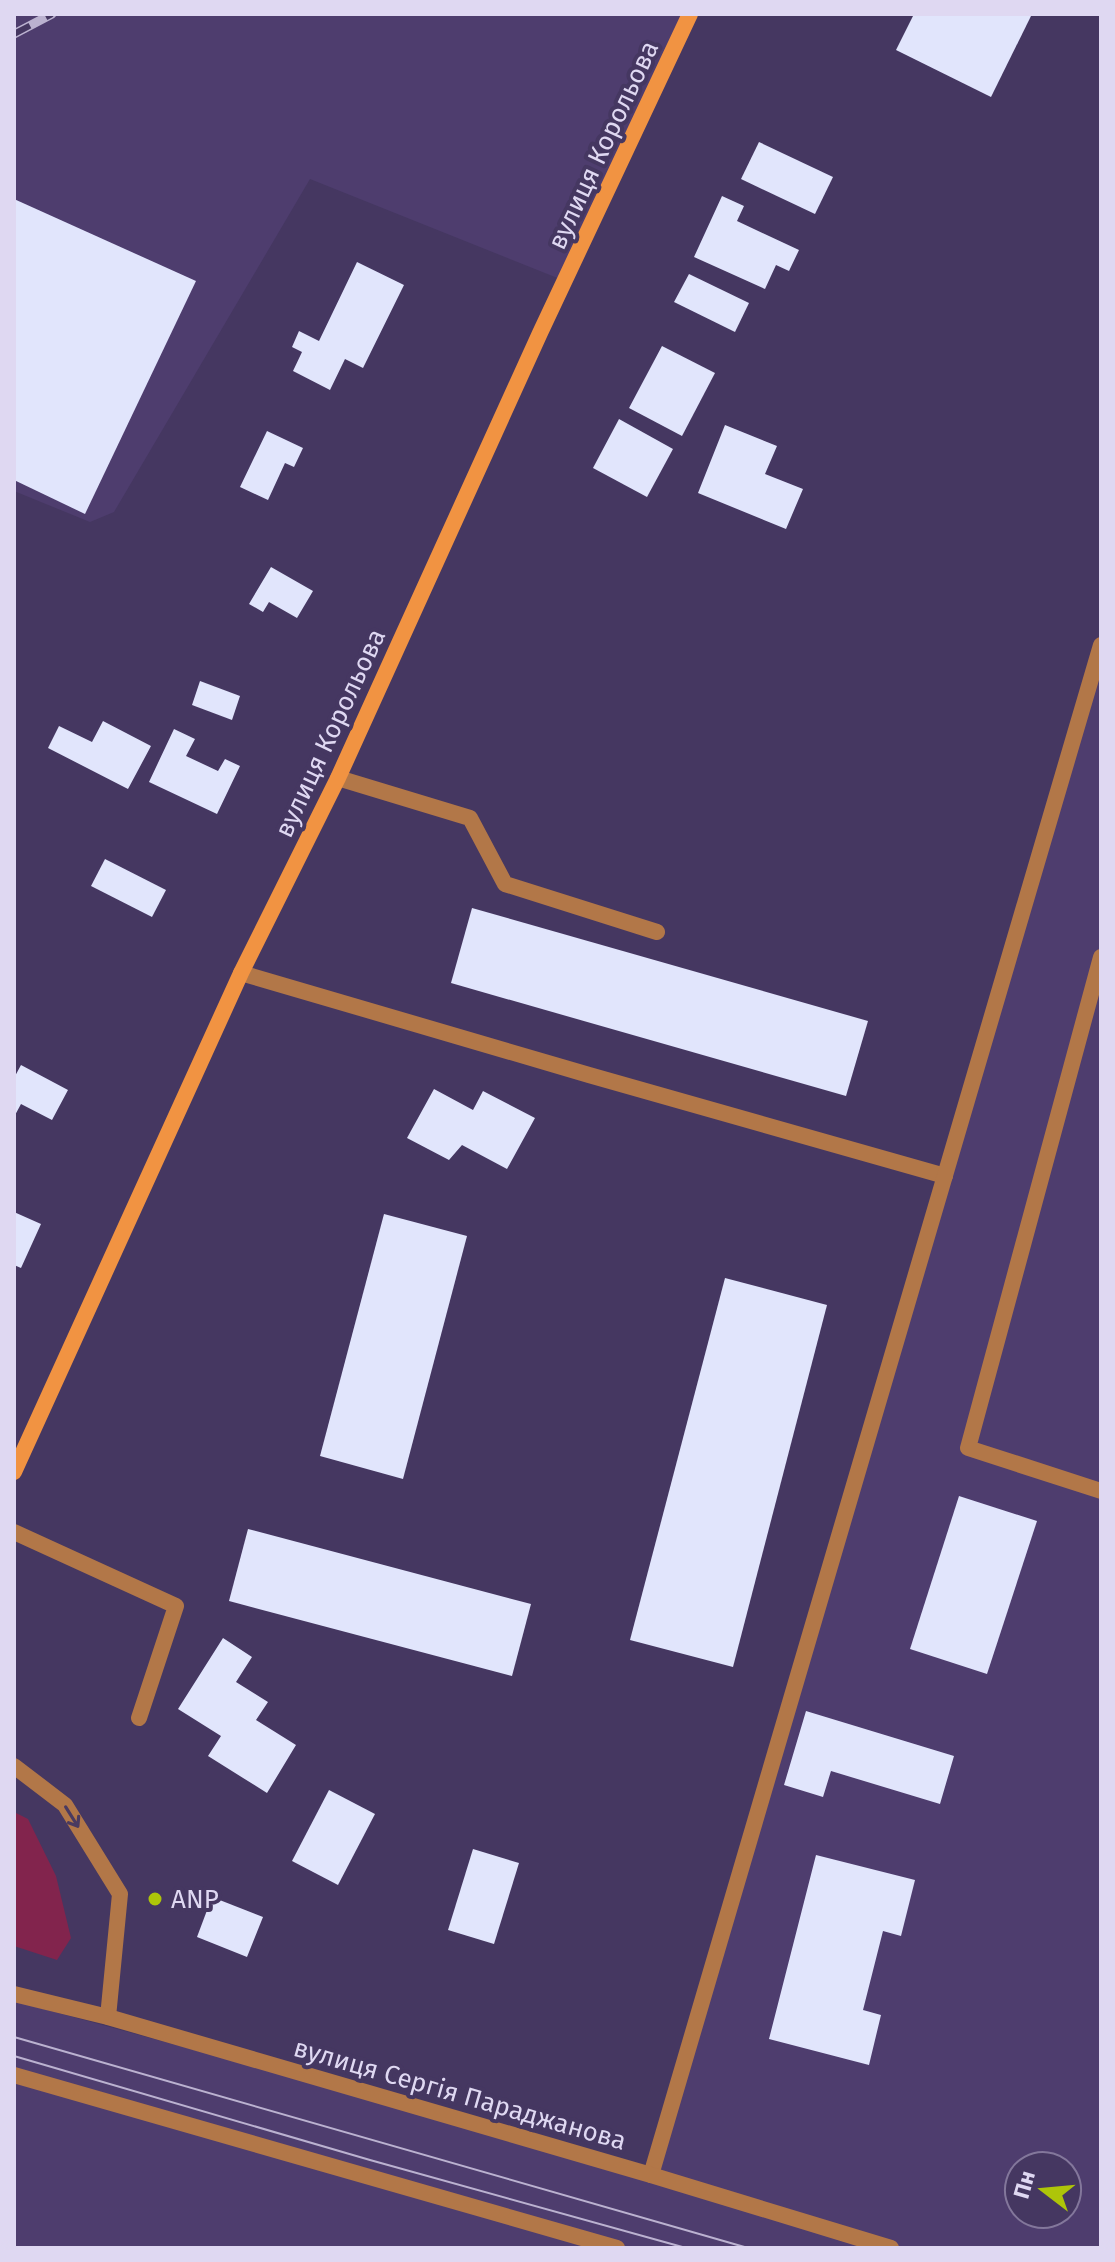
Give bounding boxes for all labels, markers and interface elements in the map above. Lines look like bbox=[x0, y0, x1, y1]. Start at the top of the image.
street label: вулиця Корольова bbox=[542, 36, 665, 254]
street label: вулиця Корольова bbox=[269, 624, 392, 842]
one-way arrow bbox=[65, 1805, 81, 1828]
place label: ANP bbox=[171, 1884, 219, 1915]
marker: ANP bbox=[146, 1890, 164, 1908]
street label: вулиця Сергія Параджанова bbox=[290, 2032, 630, 2157]
north arrow bbox=[1003, 2150, 1083, 2230]
text: Пн bbox=[1007, 2168, 1041, 2202]

